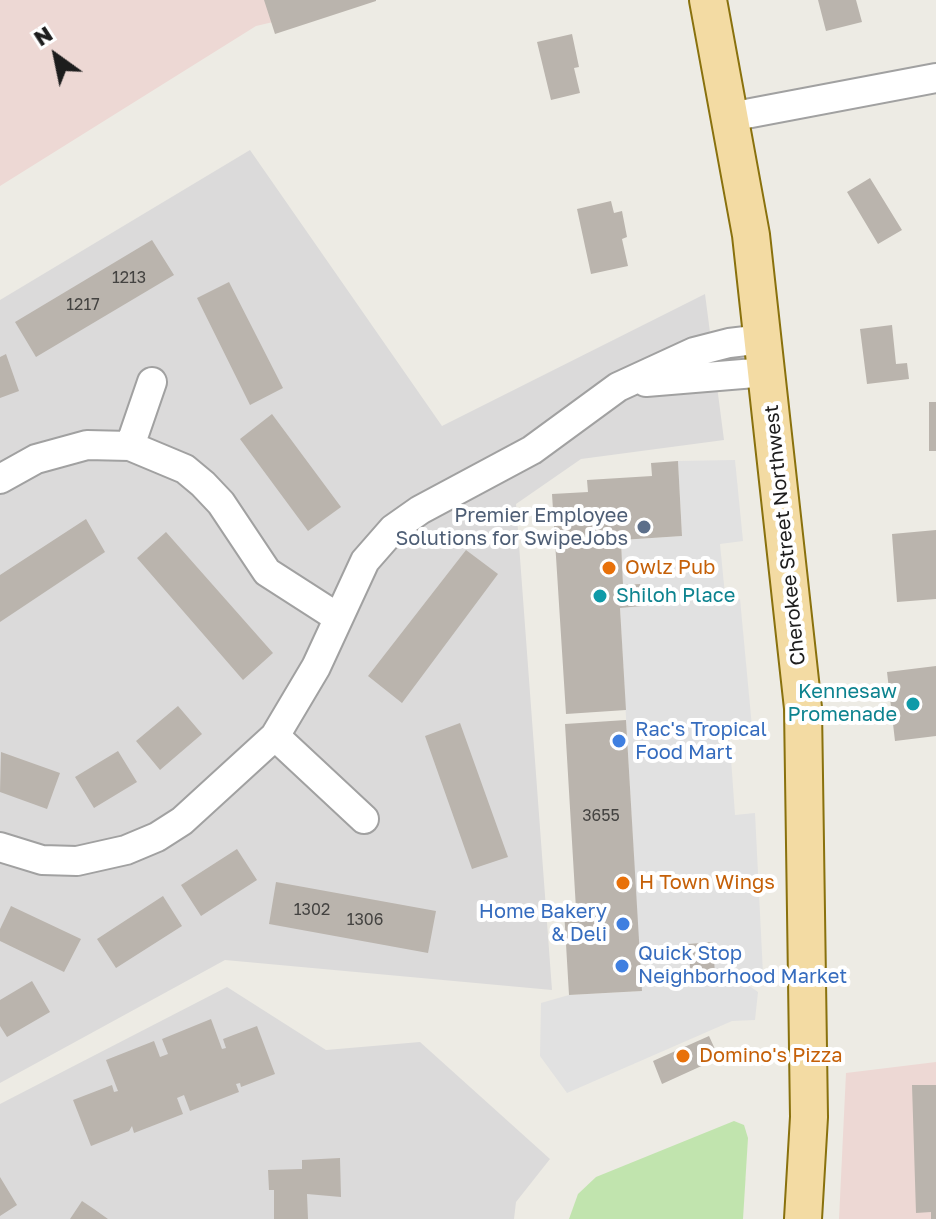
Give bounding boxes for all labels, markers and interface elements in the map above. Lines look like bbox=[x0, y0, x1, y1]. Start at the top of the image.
north arrow bbox=[16, 16, 96, 96]
text: N bbox=[28, 20, 57, 51]
house number: 1213 bbox=[112, 268, 146, 288]
house number: 1217 bbox=[66, 295, 100, 315]
street label: Cherokee Street Northwest bbox=[759, 403, 811, 667]
place label: Premier Employee Solutions for SwipeJobs bbox=[395, 504, 628, 551]
marker: Premier Employee Solutions for SwipeJobs bbox=[635, 518, 653, 536]
place label: Owlz Pub bbox=[625, 556, 715, 580]
marker: Owlz Pub bbox=[600, 559, 618, 577]
place label: Shiloh Place bbox=[616, 584, 735, 608]
marker: Shiloh Place bbox=[591, 587, 609, 605]
place label: Kennesaw Promenade bbox=[788, 680, 897, 727]
marker: Kennesaw Promenade bbox=[904, 695, 922, 713]
place label: Rac's Tropical Food Mart bbox=[635, 718, 767, 765]
marker: Rac's Tropical Food Mart bbox=[610, 732, 628, 750]
house number: 3655 bbox=[582, 806, 620, 826]
place label: H Town Wings bbox=[639, 871, 775, 895]
marker: H Town Wings bbox=[614, 874, 632, 892]
house number: 1302 bbox=[294, 900, 330, 920]
place label: Home Bakery & Deli bbox=[479, 900, 607, 947]
house number: 1306 bbox=[347, 910, 383, 930]
marker: Home Bakery & Deli bbox=[614, 915, 632, 933]
place label: Quick Stop Neighborhood Market bbox=[638, 942, 847, 989]
marker: Quick Stop Neighborhood Market bbox=[613, 957, 631, 975]
place label: Domino's Pizza bbox=[699, 1044, 843, 1068]
marker: Domino's Pizza bbox=[674, 1047, 692, 1065]

